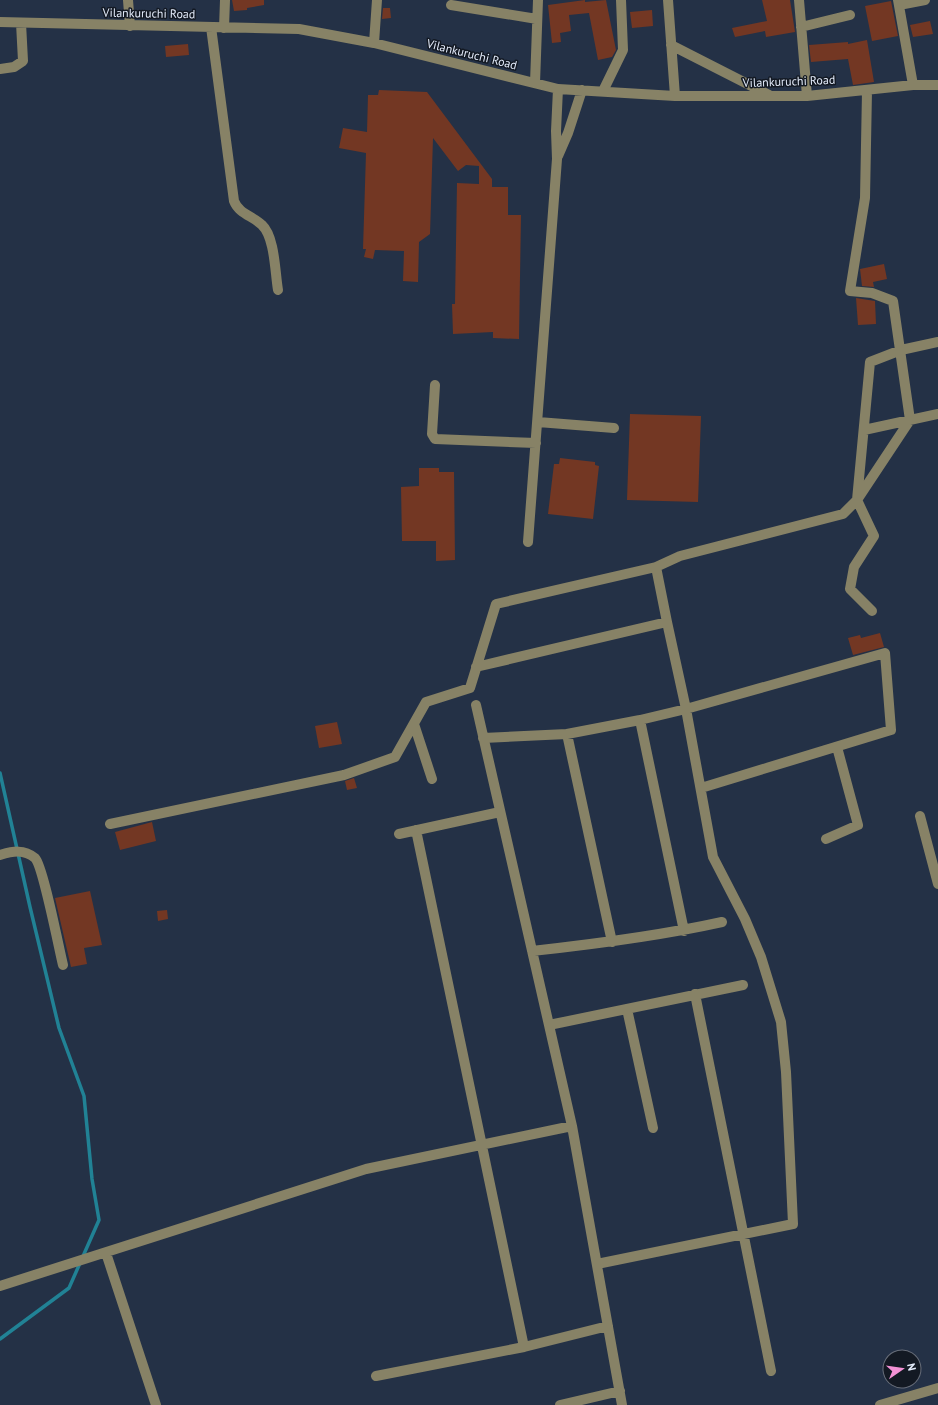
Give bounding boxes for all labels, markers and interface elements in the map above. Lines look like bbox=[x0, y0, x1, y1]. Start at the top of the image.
street label: Vilankuruchi Road bbox=[102, 5, 195, 21]
street label: Vilankuruchi Road bbox=[424, 35, 519, 72]
street label: Vilankuruchi Road bbox=[741, 72, 836, 90]
north arrow bbox=[882, 1349, 922, 1389]
text: N bbox=[904, 1362, 919, 1372]

